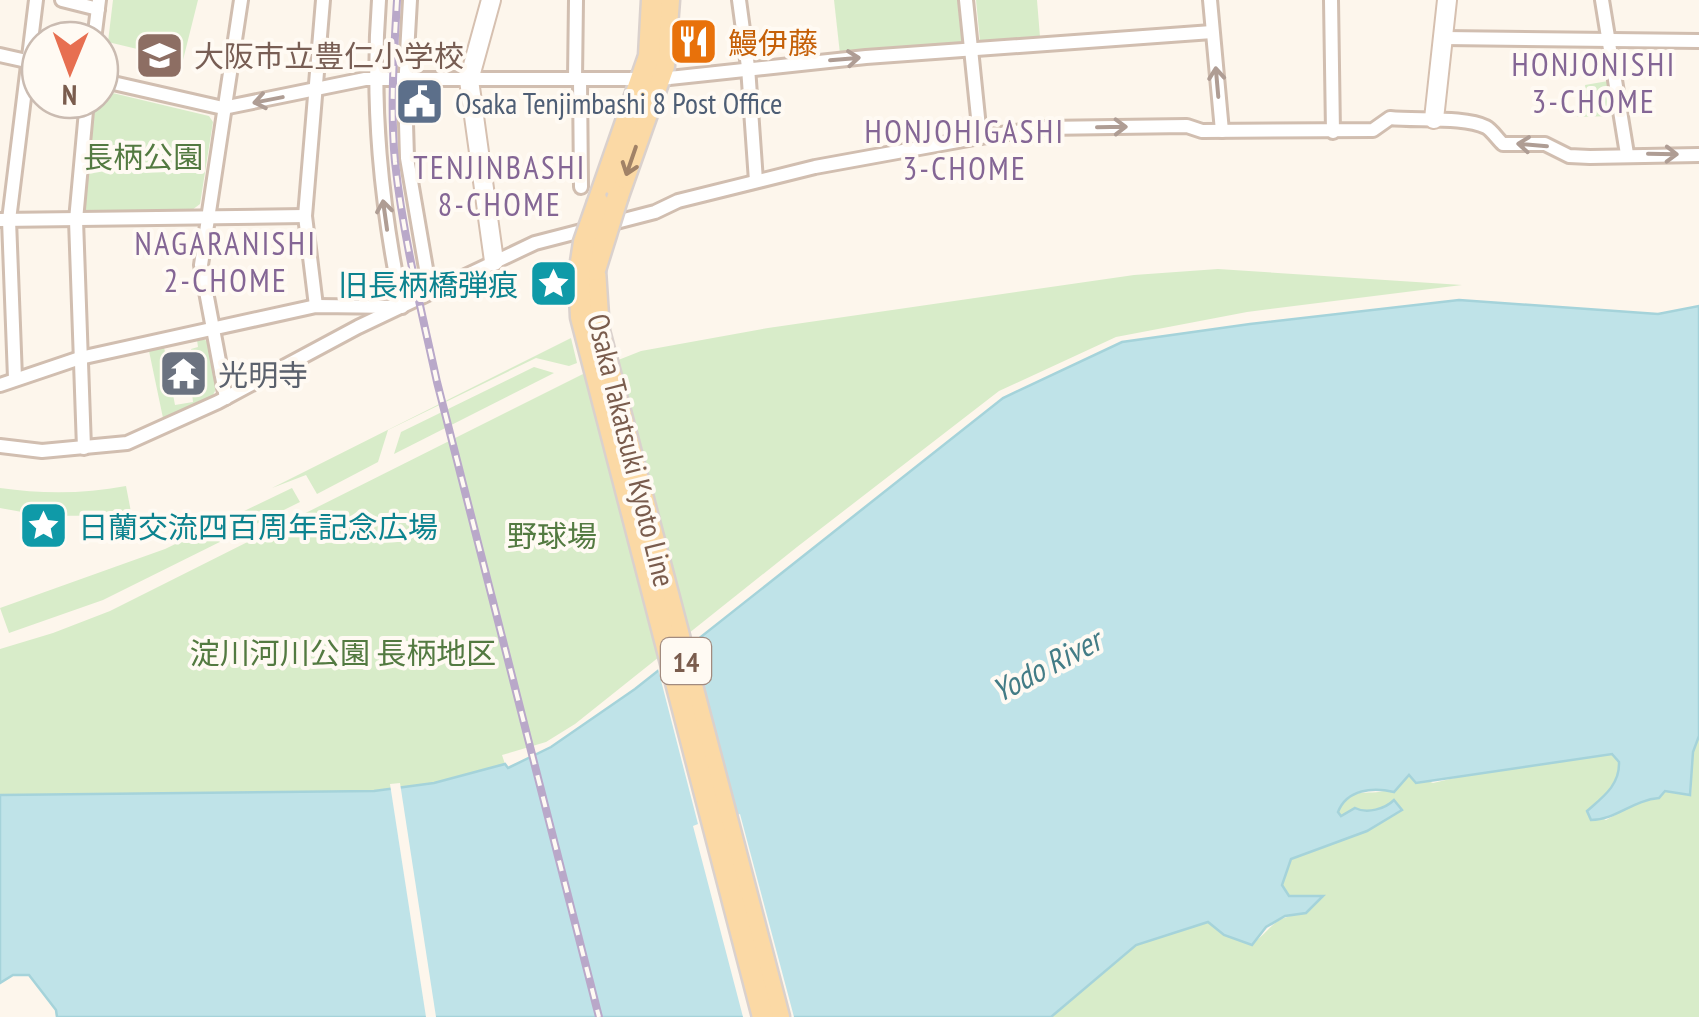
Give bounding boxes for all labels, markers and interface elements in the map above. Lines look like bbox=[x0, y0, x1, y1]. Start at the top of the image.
restaurant icon: 鰻伊藤 bbox=[667, 16, 719, 68]
north arrow bbox=[20, 20, 120, 120]
place label: 鰻伊藤 bbox=[728, 23, 818, 62]
school or university icon: 大阪市立豊仁小学校 bbox=[133, 29, 185, 81]
place label: 大阪市立豊仁小学校 bbox=[194, 36, 464, 75]
district label: HONJONISHI 3-CHOME bbox=[1511, 43, 1677, 122]
one-way arrow bbox=[828, 49, 860, 68]
one-way arrow bbox=[1207, 66, 1226, 98]
public building icon: Osaka Tenjimbashi 8 Post Office bbox=[394, 76, 446, 128]
text: N bbox=[62, 77, 77, 114]
place label: Osaka Tenjimbashi 8 Post Office bbox=[455, 83, 783, 122]
one-way arrow bbox=[252, 91, 285, 110]
district label: HONJOHIGASHI 3-CHOME bbox=[864, 110, 1066, 189]
one-way arrow bbox=[1094, 118, 1127, 136]
one-way arrow bbox=[1516, 136, 1549, 155]
park label: 長柄公園 bbox=[83, 137, 203, 176]
one-way arrow bbox=[621, 145, 639, 176]
one-way arrow bbox=[1647, 145, 1679, 164]
district label: TENJINBASHI 8-CHOME bbox=[413, 146, 587, 225]
one-way arrow bbox=[375, 199, 393, 231]
district label: NAGARANISHI 2-CHOME bbox=[135, 222, 317, 301]
place icon: 旧長柄橋弾痕 bbox=[527, 258, 579, 310]
place label: 旧長柄橋弾痕 bbox=[338, 265, 518, 304]
street label: Osaka Takatsuki Kyoto Line bbox=[579, 310, 685, 590]
temple icon: 光明寺 bbox=[157, 348, 209, 400]
place label: 光明寺 bbox=[218, 355, 308, 394]
place icon: 日蘭交流四百周年記念広場 bbox=[17, 500, 69, 552]
place label: 日蘭交流四百周年記念広場 bbox=[78, 507, 438, 546]
park label: 野球場 bbox=[507, 516, 597, 555]
water label: Yodo River bbox=[984, 617, 1111, 711]
park label: 淀川河川公園 長柄地区 bbox=[190, 633, 496, 672]
road number: 14 bbox=[661, 638, 711, 684]

